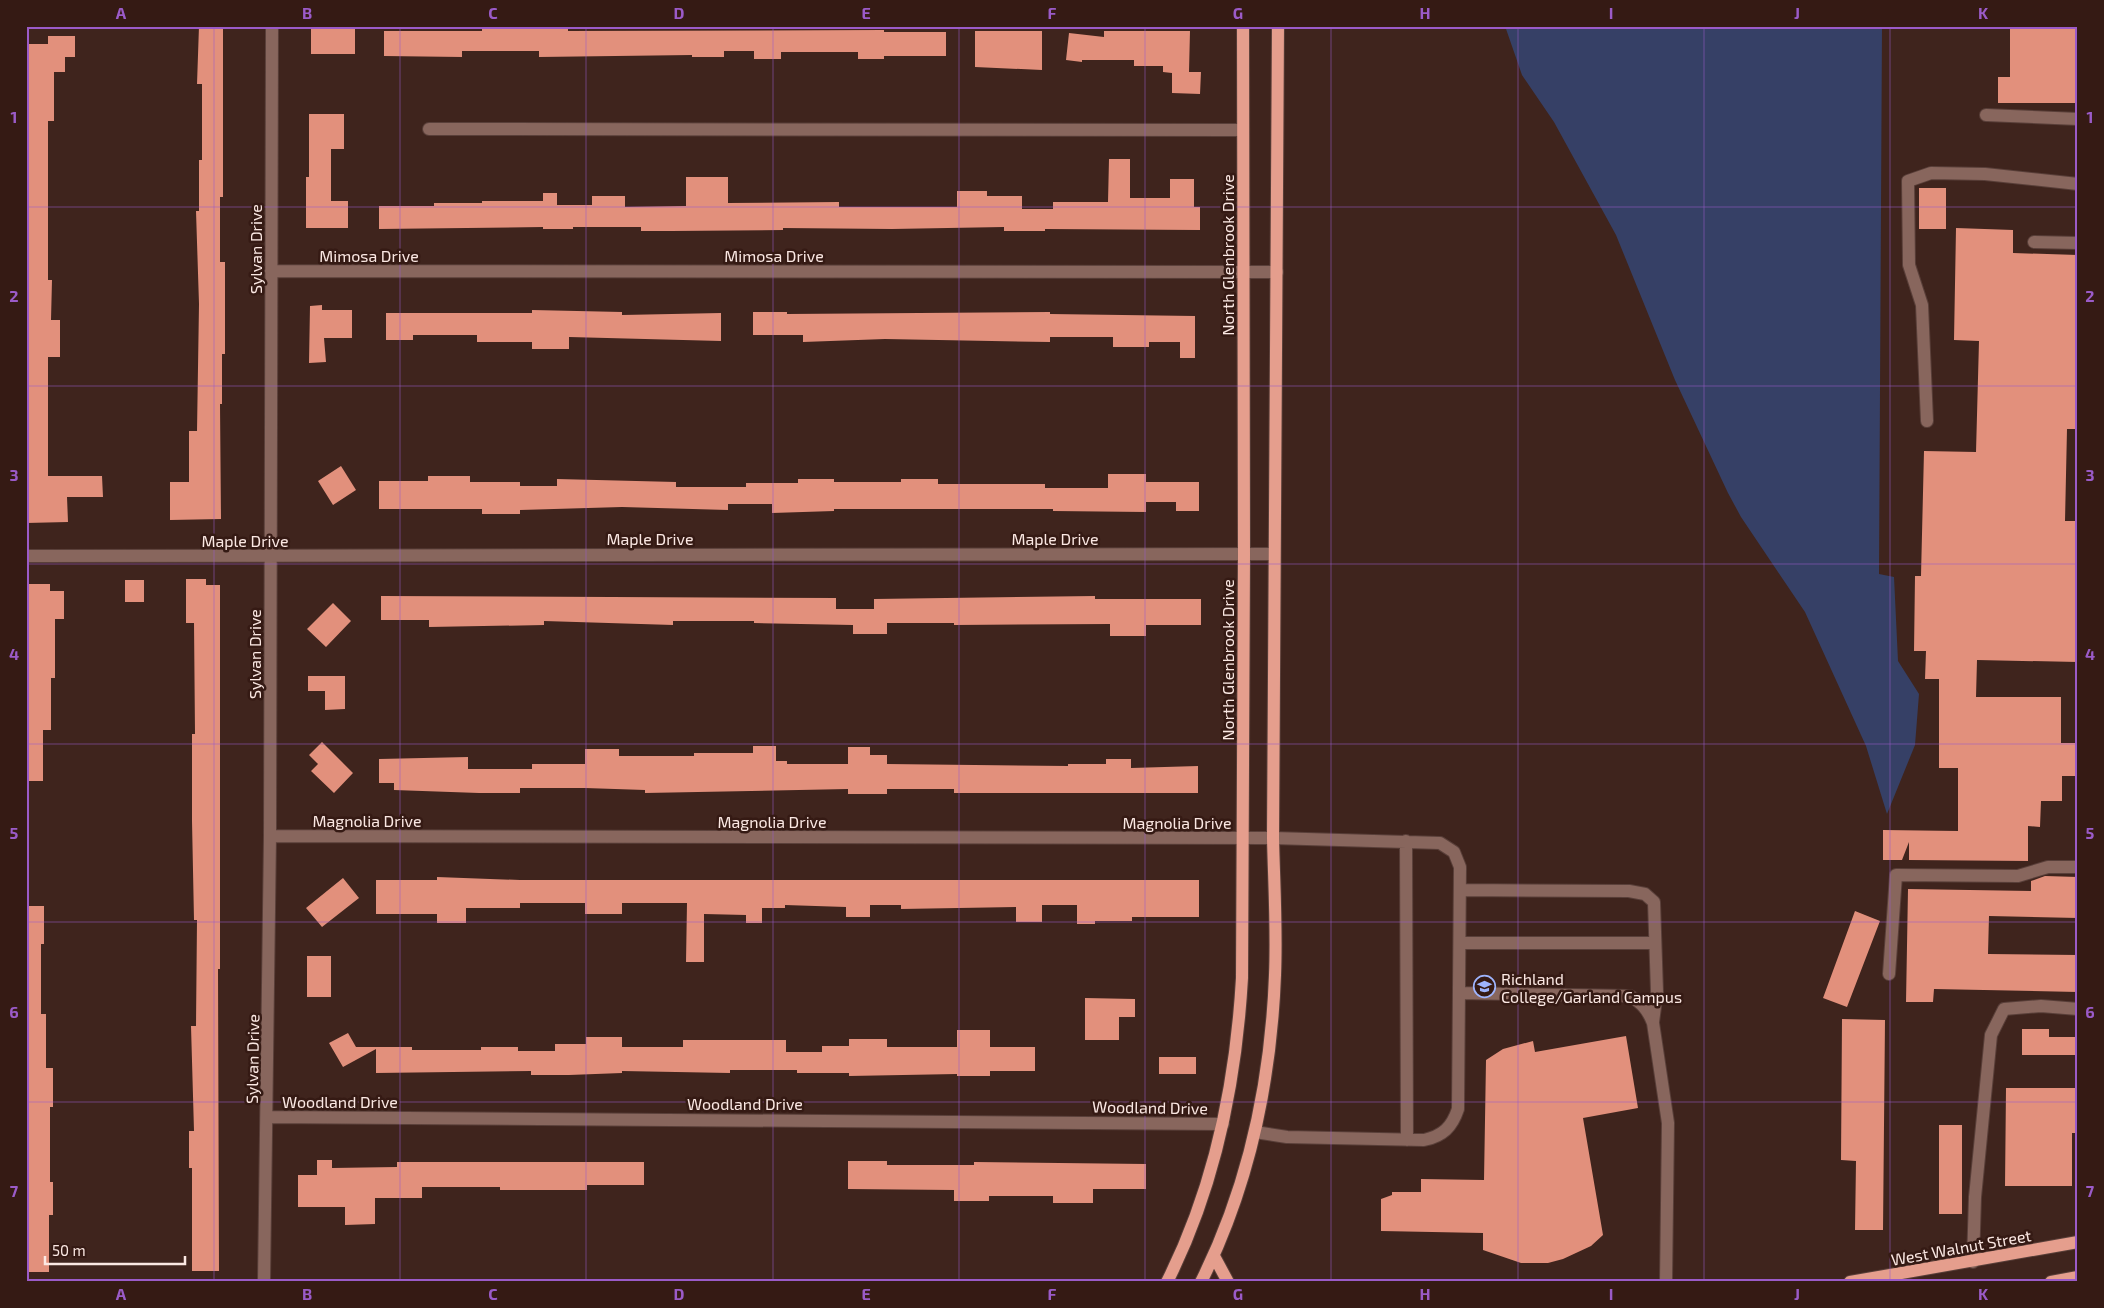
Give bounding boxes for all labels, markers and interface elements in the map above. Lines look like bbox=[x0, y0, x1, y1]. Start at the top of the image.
text: A bbox=[116, 3, 127, 22]
text: B bbox=[302, 3, 312, 22]
text: C bbox=[488, 3, 498, 22]
text: D bbox=[674, 3, 685, 22]
text: E bbox=[861, 3, 871, 22]
text: F bbox=[1048, 3, 1057, 22]
text: G bbox=[1233, 3, 1243, 22]
text: H bbox=[1419, 3, 1431, 22]
text: I bbox=[1609, 3, 1613, 22]
text: J bbox=[1794, 3, 1800, 22]
text: K bbox=[1978, 3, 1989, 22]
text: 1 bbox=[11, 107, 17, 126]
text: 1 bbox=[2087, 107, 2093, 126]
street label: North Glenbrook Drive bbox=[1218, 174, 1237, 336]
street label: Sylvan Drive bbox=[246, 204, 265, 294]
street label: Mimosa Drive bbox=[319, 246, 419, 265]
street label: Mimosa Drive bbox=[724, 246, 824, 265]
text: 2 bbox=[9, 286, 19, 305]
text: 2 bbox=[2085, 286, 2095, 305]
text: 3 bbox=[9, 465, 19, 484]
text: 3 bbox=[2085, 465, 2095, 484]
street label: Maple Drive bbox=[607, 529, 694, 548]
street label: Maple Drive bbox=[1012, 529, 1099, 548]
street label: Maple Drive bbox=[202, 531, 289, 550]
street label: North Glenbrook Drive bbox=[1218, 579, 1237, 741]
street label: Sylvan Drive bbox=[245, 609, 264, 699]
text: 4 bbox=[9, 644, 19, 663]
text: 4 bbox=[2085, 644, 2095, 663]
street label: Magnolia Drive bbox=[312, 811, 422, 830]
street label: Magnolia Drive bbox=[717, 812, 827, 831]
street label: Magnolia Drive bbox=[1122, 813, 1232, 832]
text: 5 bbox=[10, 823, 19, 842]
text: 5 bbox=[2086, 823, 2095, 842]
place label: Richland College/Garland Campus bbox=[1501, 969, 1682, 1006]
school or university icon: Richland College/Garland Campus bbox=[1473, 975, 1497, 999]
text: 6 bbox=[9, 1002, 19, 1021]
text: 6 bbox=[2085, 1002, 2095, 1021]
street label: Sylvan Drive bbox=[242, 1014, 262, 1104]
street label: Woodland Drive bbox=[282, 1092, 398, 1111]
street label: Woodland Drive bbox=[687, 1094, 803, 1113]
street label: Woodland Drive bbox=[1092, 1096, 1208, 1118]
text: 7 bbox=[10, 1181, 19, 1200]
text: 7 bbox=[2086, 1181, 2095, 1200]
street label: West Walnut Street bbox=[1889, 1225, 2033, 1269]
scale bar bbox=[45, 1233, 185, 1265]
text: 50 m bbox=[52, 1241, 86, 1259]
text: A bbox=[116, 1284, 127, 1303]
text: B bbox=[302, 1284, 312, 1303]
text: C bbox=[488, 1284, 498, 1303]
text: D bbox=[674, 1284, 685, 1303]
text: E bbox=[861, 1284, 871, 1303]
text: F bbox=[1048, 1284, 1057, 1303]
text: G bbox=[1233, 1284, 1243, 1303]
text: H bbox=[1419, 1284, 1431, 1303]
text: I bbox=[1609, 1284, 1613, 1303]
text: J bbox=[1794, 1284, 1800, 1303]
text: K bbox=[1978, 1284, 1989, 1303]

